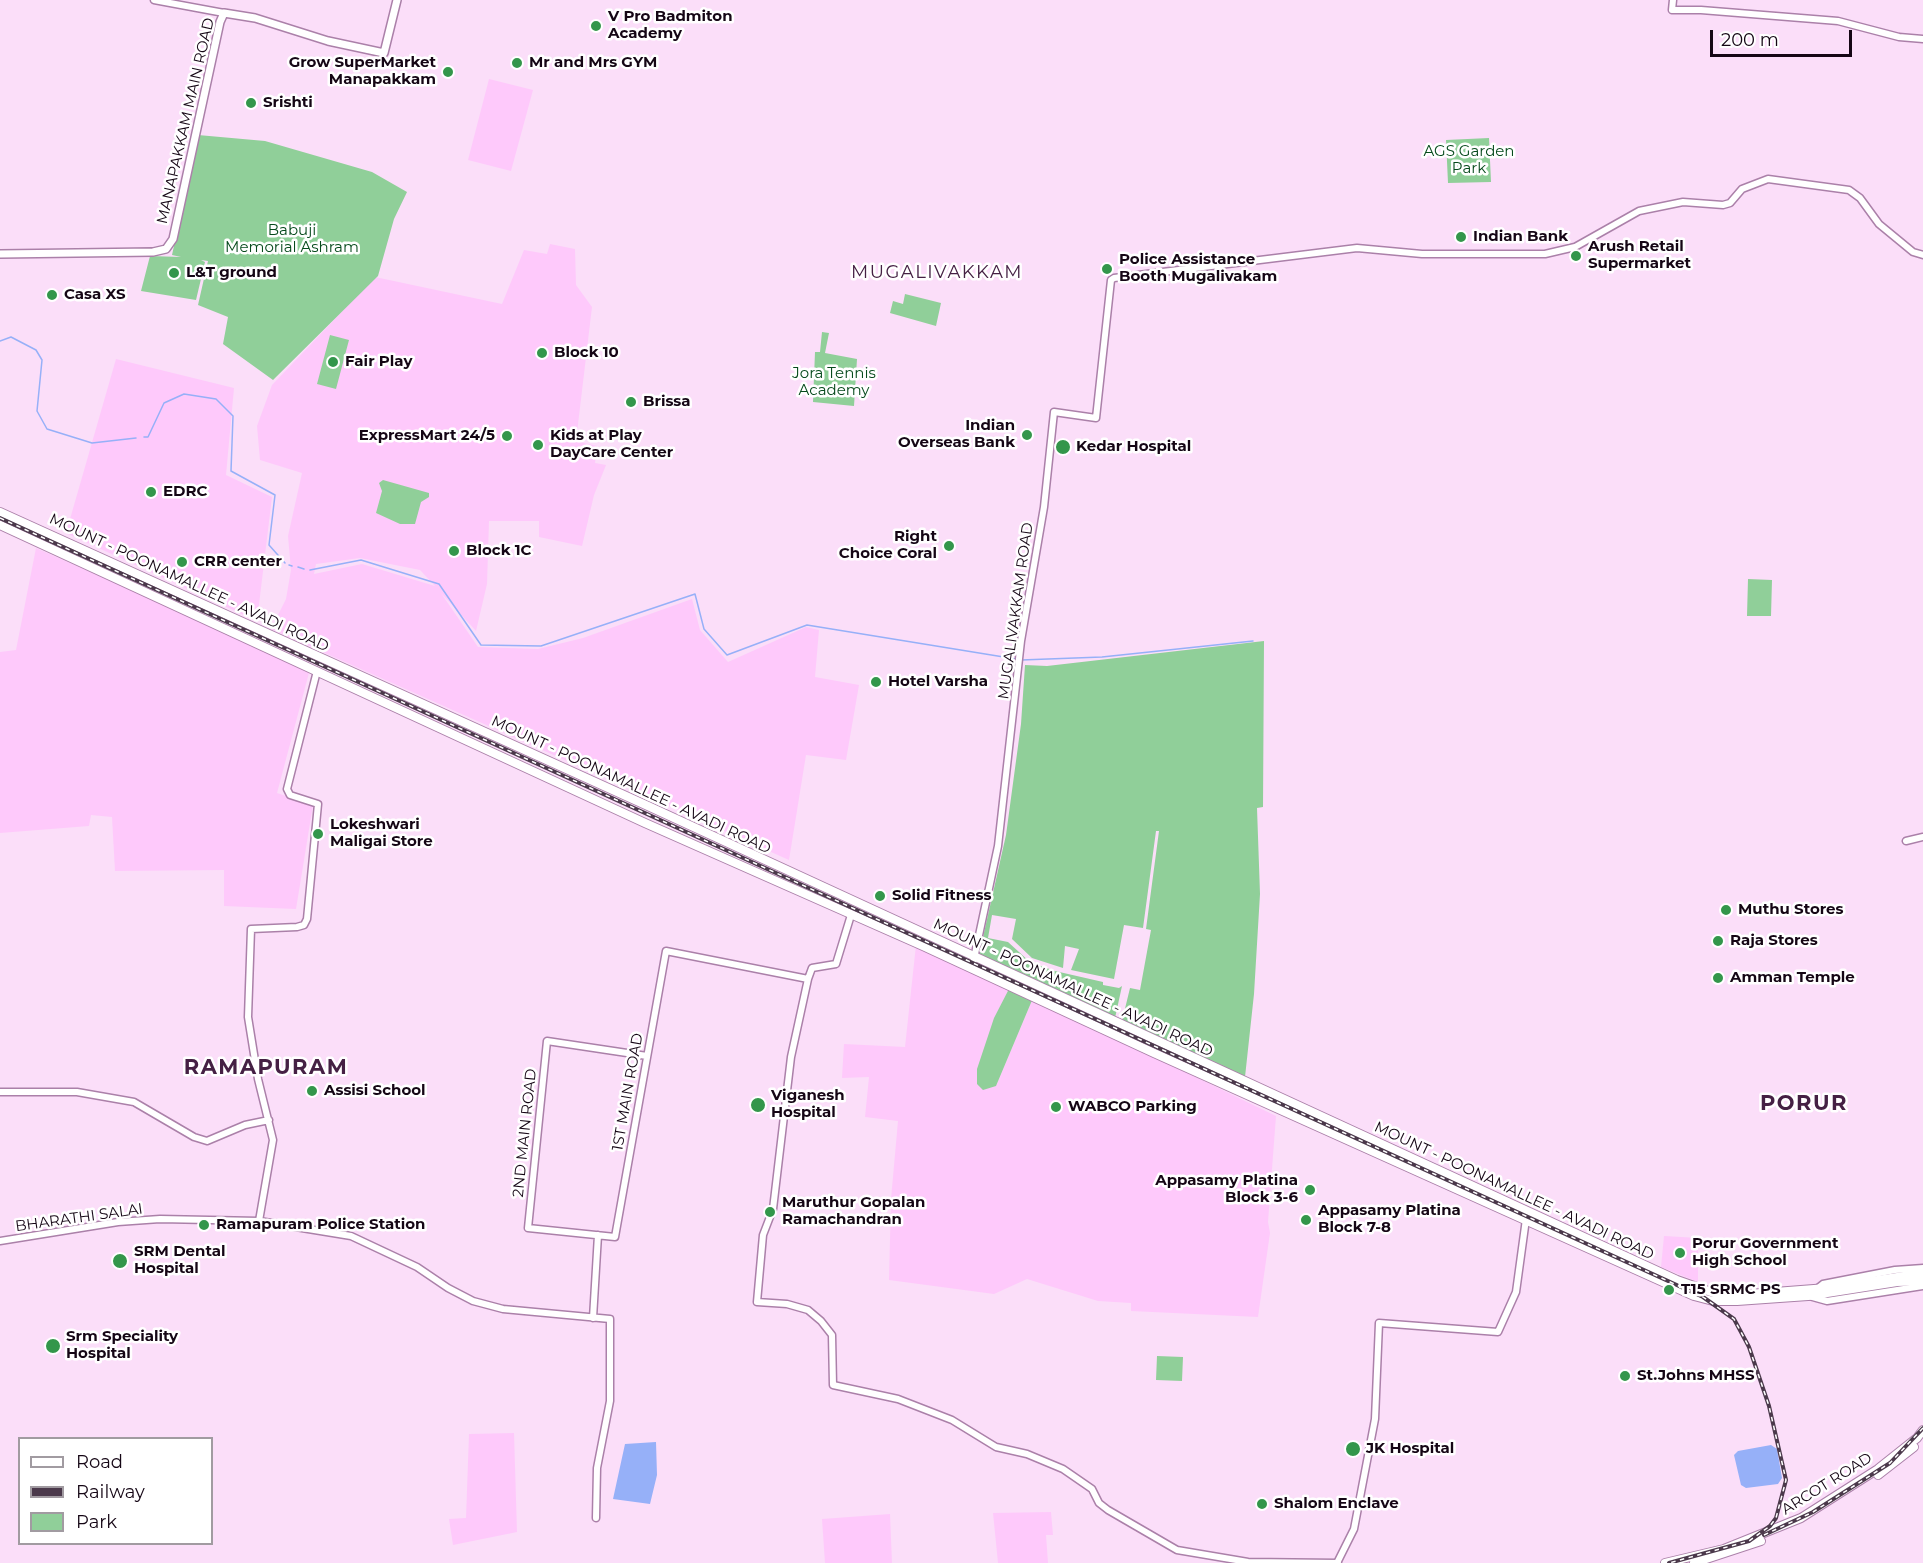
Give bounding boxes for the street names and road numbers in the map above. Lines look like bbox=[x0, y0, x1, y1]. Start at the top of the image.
street label: MANAPAKKAM MAIN ROAD bbox=[154, 16, 218, 226]
street label: MOUNT - POONAMALLEE - AVADI ROAD bbox=[46, 510, 332, 656]
street label: MUGALIVAKKAM ROAD bbox=[995, 521, 1037, 701]
street label: MOUNT - POONAMALLEE - AVADI ROAD bbox=[488, 712, 774, 858]
street label: MOUNT - POONAMALLEE - AVADI ROAD bbox=[930, 915, 1216, 1061]
street label: 1ST MAIN ROAD bbox=[609, 1032, 647, 1152]
street label: 2ND MAIN ROAD bbox=[509, 1068, 541, 1198]
street label: MOUNT - POONAMALLEE - AVADI ROAD bbox=[1371, 1118, 1657, 1264]
street label: BHARATHI SALAI bbox=[14, 1200, 144, 1236]
street label: ARCOT ROAD bbox=[1779, 1449, 1875, 1519]

